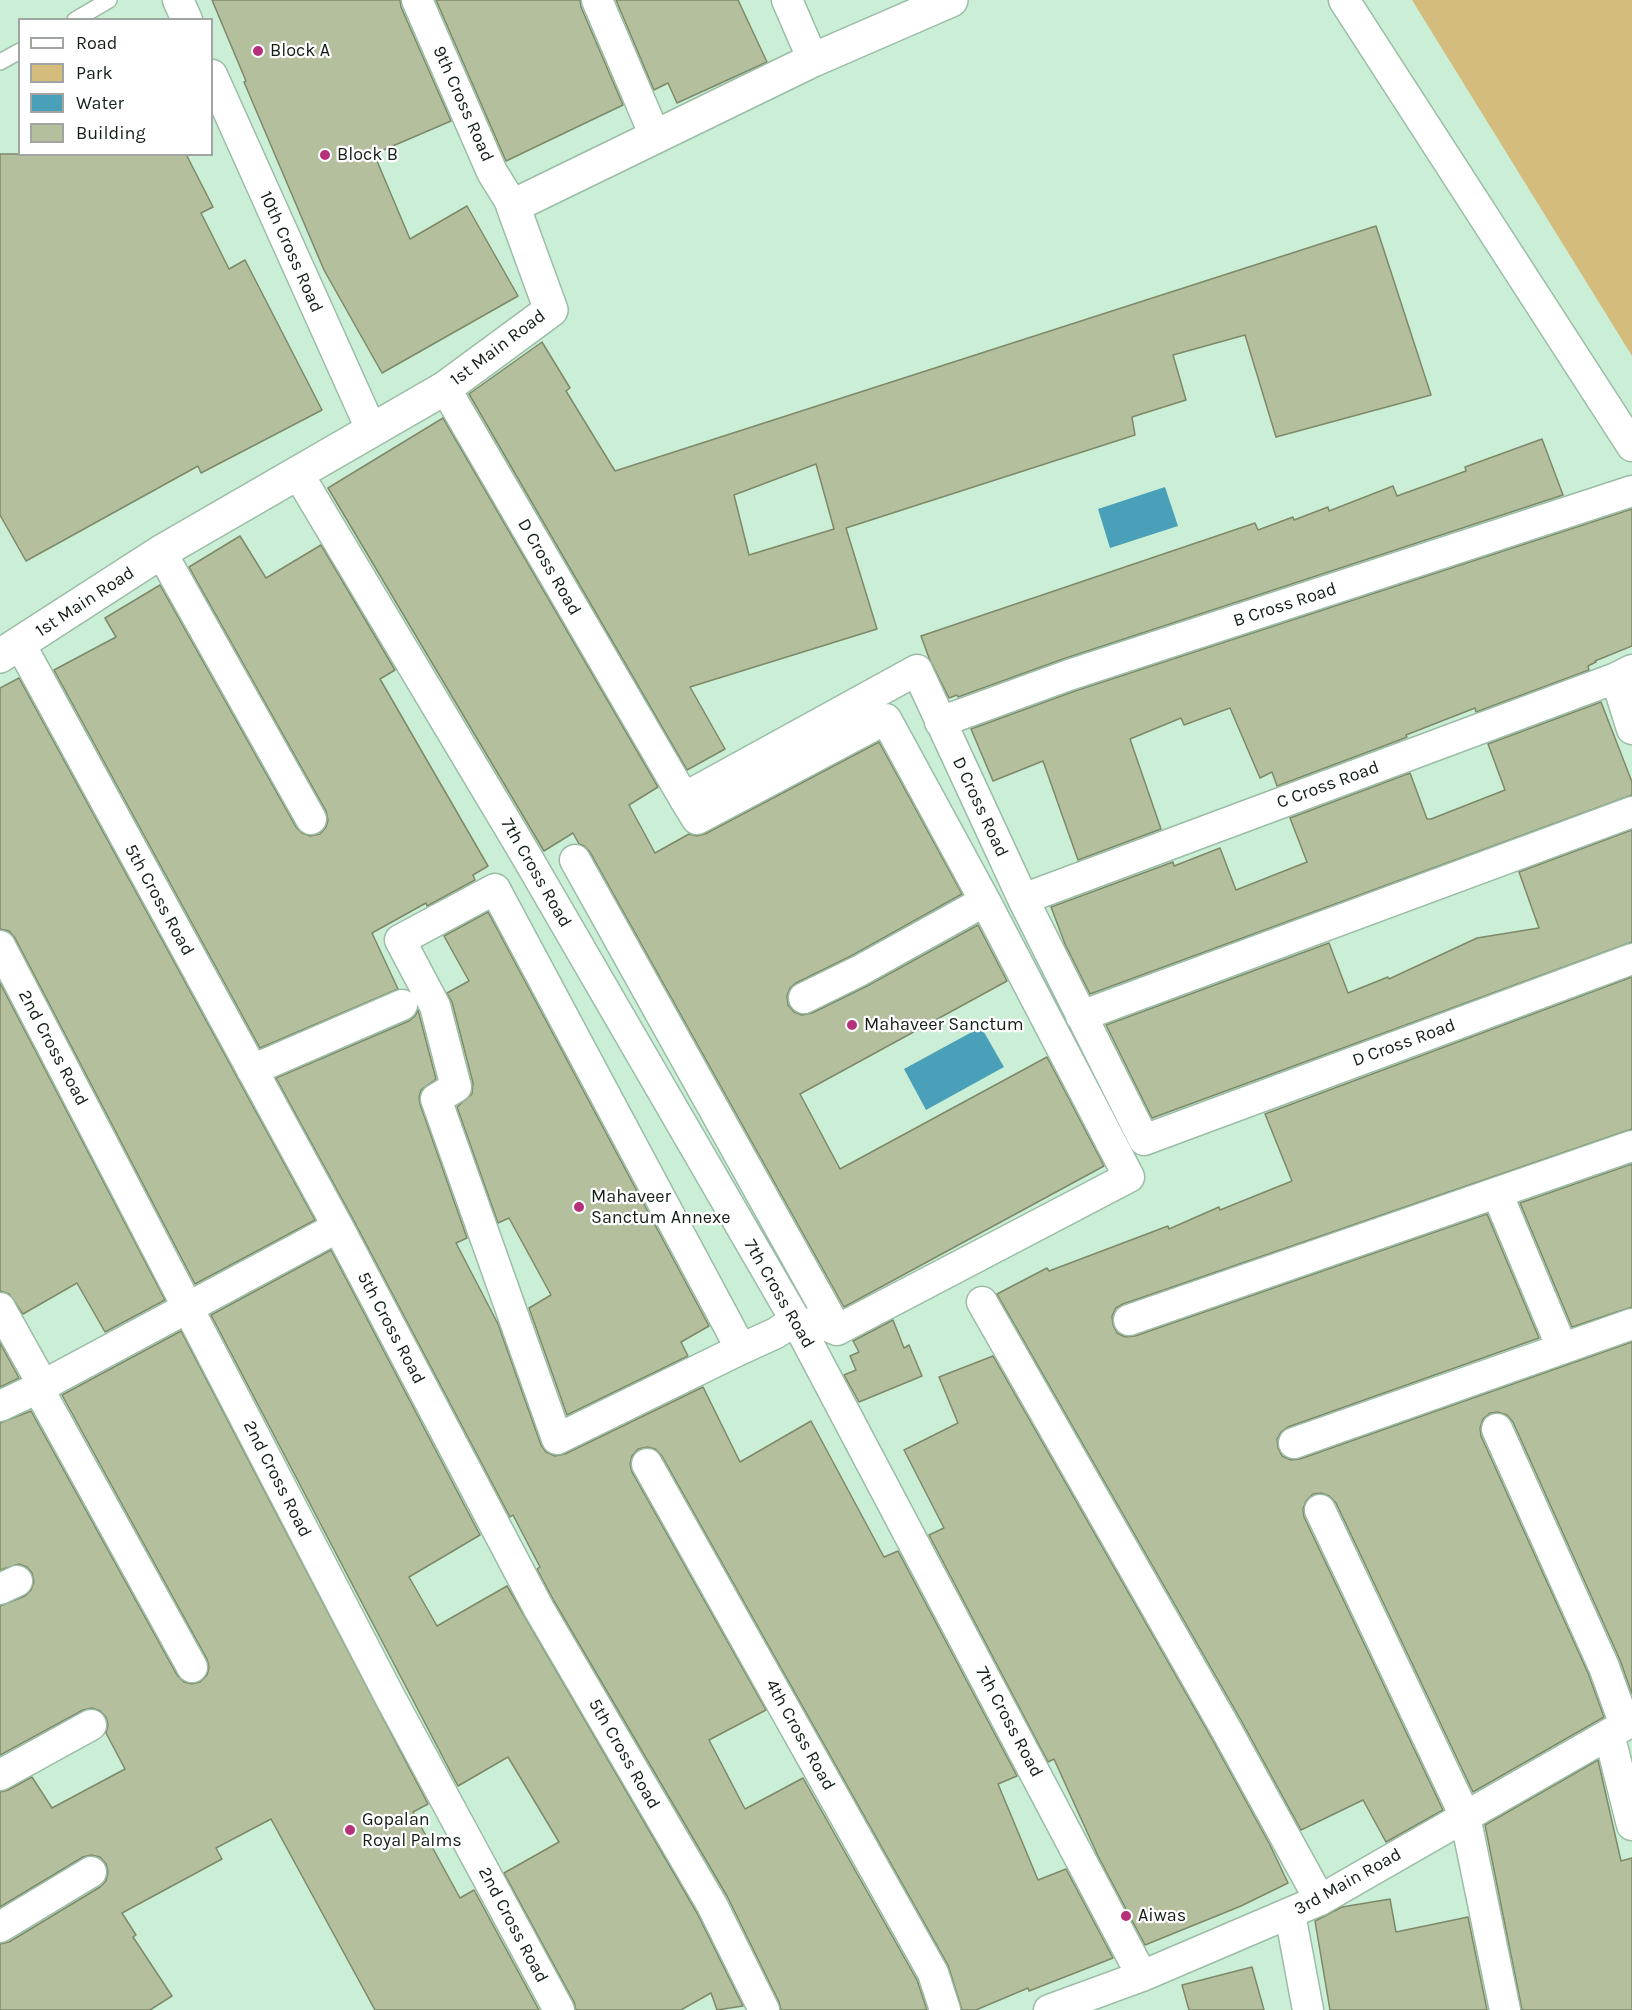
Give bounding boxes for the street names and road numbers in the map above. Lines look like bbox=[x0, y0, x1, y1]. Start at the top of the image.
street label: 9th Cross Road bbox=[428, 43, 498, 165]
street label: 10th Cross Road bbox=[255, 188, 327, 316]
street label: 1st Main Road bbox=[446, 305, 550, 391]
street label: D Cross Road bbox=[513, 515, 585, 619]
street label: 1st Main Road bbox=[32, 562, 138, 642]
street label: B Cross Road bbox=[1231, 578, 1339, 632]
street label: D Cross Road bbox=[947, 753, 1013, 861]
street label: C Cross Road bbox=[1274, 756, 1382, 814]
street label: 7th Cross Road bbox=[496, 815, 576, 931]
street label: 5th Cross Road bbox=[119, 841, 199, 959]
street label: 2nd Cross Road bbox=[13, 986, 93, 1110]
street label: D Cross Road bbox=[1349, 1014, 1459, 1072]
street label: 7th Cross Road bbox=[739, 1236, 819, 1352]
street label: 5th Cross Road bbox=[352, 1268, 430, 1388]
street label: 2nd Cross Road bbox=[238, 1417, 316, 1541]
street label: 7th Cross Road bbox=[971, 1663, 1047, 1781]
street label: 4th Cross Road bbox=[761, 1676, 839, 1794]
street label: 5th Cross Road bbox=[584, 1695, 664, 1813]
street label: 3rd Main Road bbox=[1291, 1844, 1405, 1920]
street label: 2nd Cross Road bbox=[473, 1863, 553, 1987]

